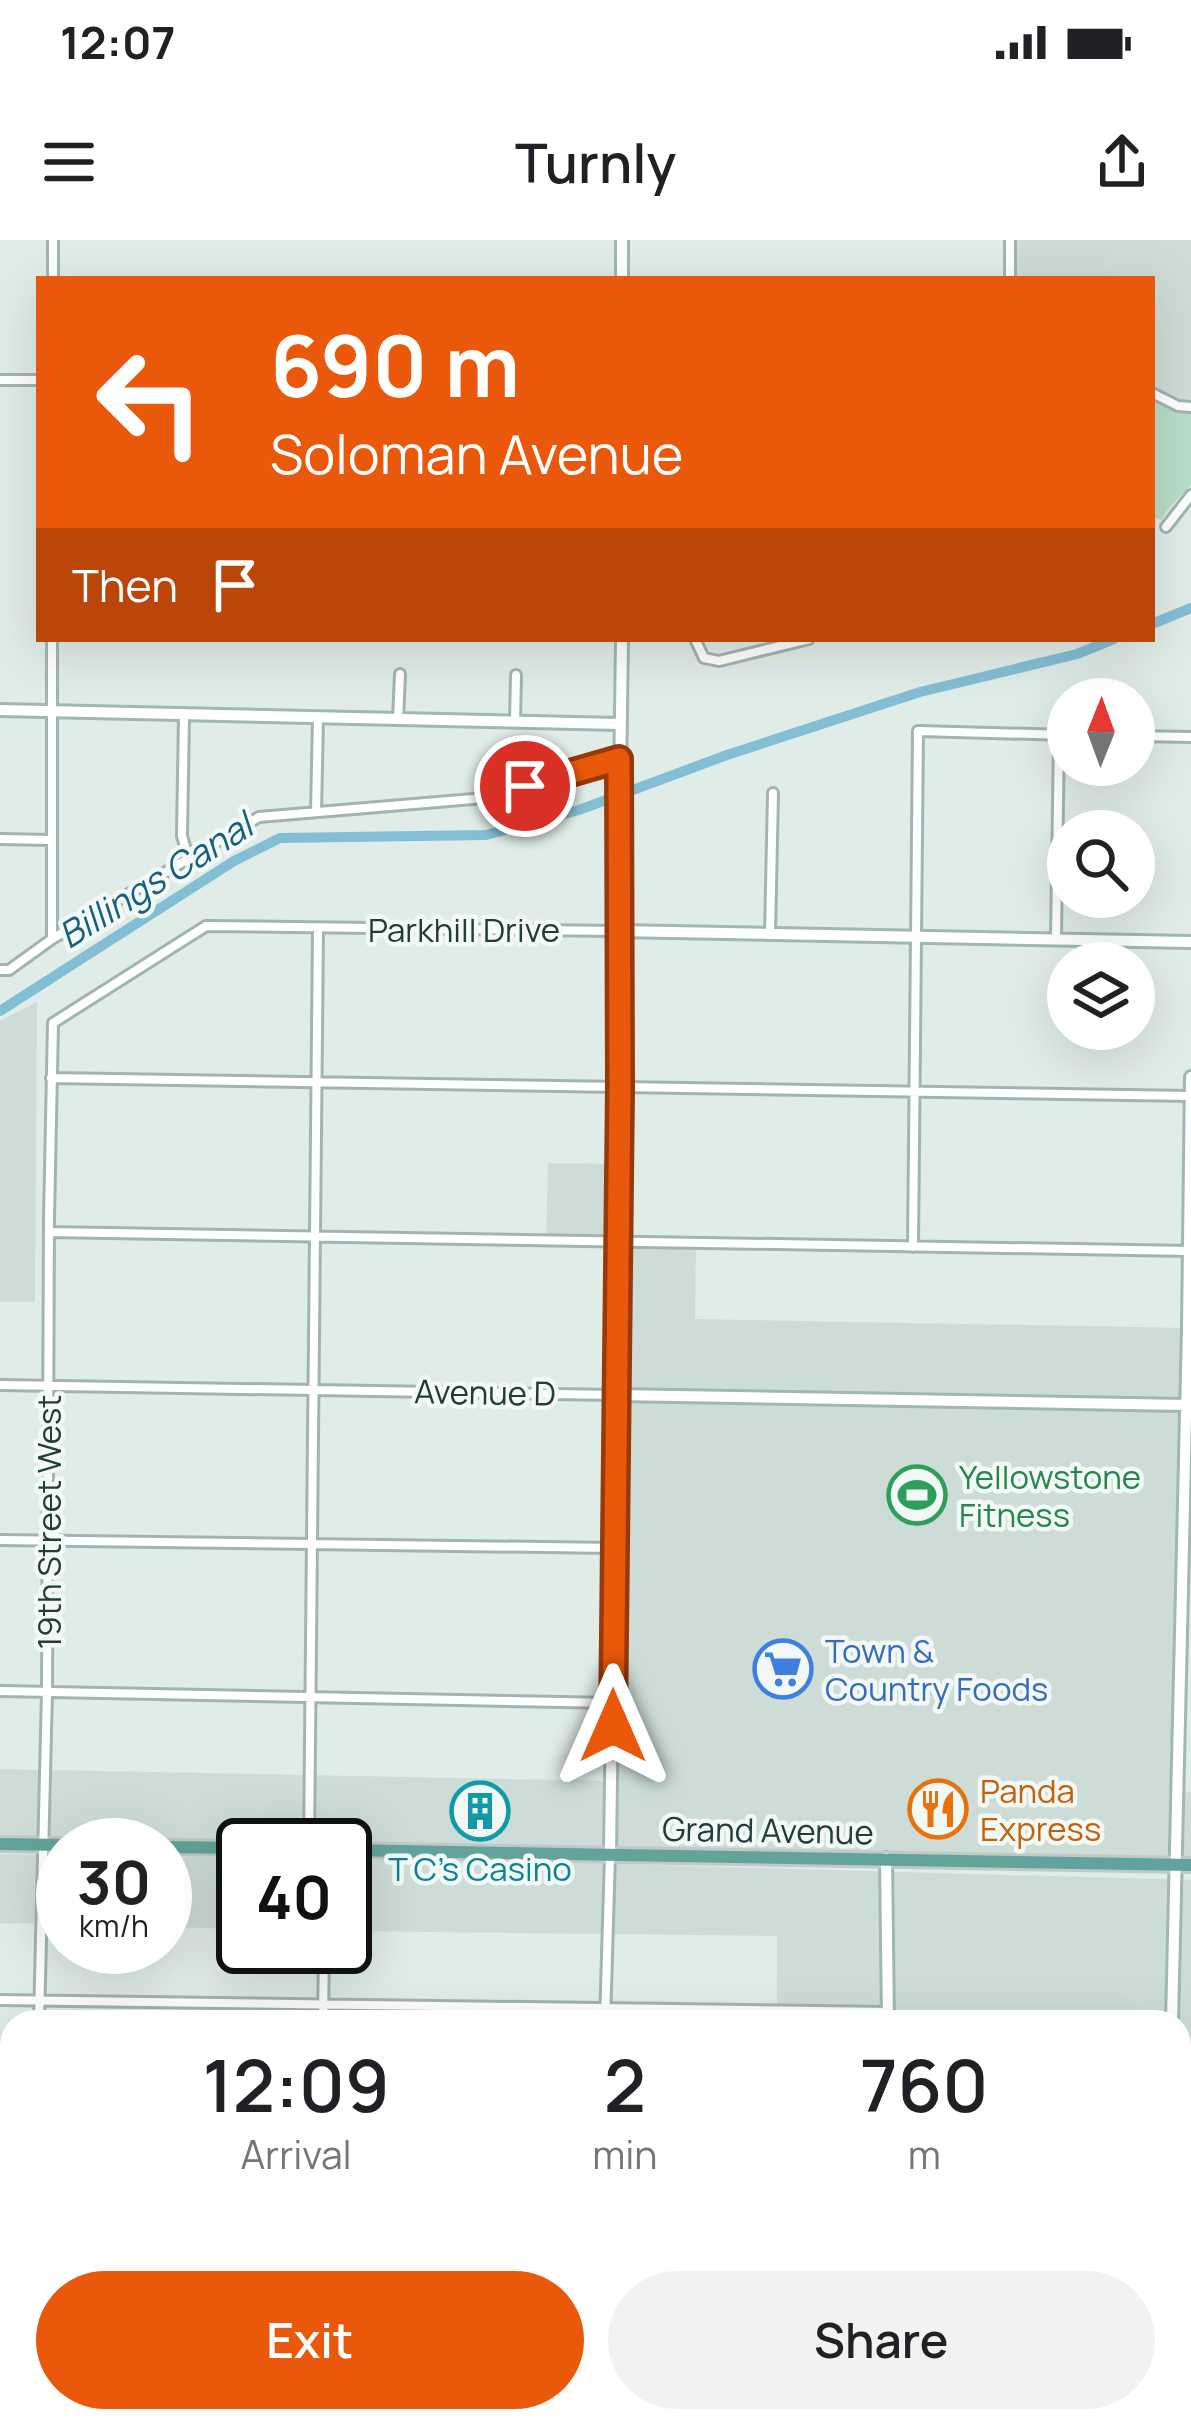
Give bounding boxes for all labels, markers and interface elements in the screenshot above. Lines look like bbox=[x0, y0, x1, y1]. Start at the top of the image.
text: 12:07 bbox=[60, 11, 176, 73]
text: Turnly bbox=[515, 125, 676, 199]
icon: menu bbox=[36, 129, 102, 195]
icon: share bbox=[1089, 129, 1155, 195]
text: 690 m bbox=[270, 307, 520, 422]
icon: left bbox=[72, 324, 228, 480]
text: Soloman Avenue bbox=[270, 416, 683, 490]
icon: arrive bbox=[202, 552, 268, 618]
text: Then bbox=[72, 554, 178, 616]
north arrow bbox=[1047, 678, 1155, 786]
map controls bbox=[1047, 678, 1155, 1050]
pin bbox=[474, 735, 576, 837]
icon: arrive bbox=[492, 753, 558, 819]
water label: Billings Canal bbox=[49, 798, 265, 959]
button: search bbox=[1047, 810, 1155, 918]
street label: Parkhill Drive bbox=[368, 907, 560, 952]
button: layers bbox=[1047, 942, 1155, 1050]
street label: Avenue D bbox=[414, 1368, 556, 1416]
street label: 19th Street West bbox=[26, 1394, 71, 1650]
place label: Yellowstone Fitness bbox=[959, 1454, 1141, 1537]
sports icon: Yellowstone Fitness bbox=[886, 1464, 948, 1526]
place label: Town & Country Foods bbox=[825, 1628, 1048, 1711]
supermarket icon: Town & Country Foods bbox=[752, 1638, 814, 1700]
position arrow bbox=[550, 1663, 676, 1789]
place label: Panda Express bbox=[980, 1768, 1101, 1851]
restaurant icon: Panda Express bbox=[907, 1778, 969, 1840]
building icon: T C's Casino bbox=[449, 1780, 511, 1842]
street label: Grand Avenue bbox=[662, 1806, 874, 1854]
speed limit sign: 40 bbox=[216, 1818, 372, 1974]
text: 30 bbox=[77, 1840, 151, 1922]
place label: T C's Casino bbox=[388, 1846, 572, 1891]
text: km/h bbox=[79, 1905, 149, 1946]
text: 12:09 bbox=[202, 2035, 390, 2134]
text: 2 bbox=[604, 2035, 646, 2134]
text: 760 bbox=[860, 2035, 989, 2134]
text: Arrival bbox=[240, 2127, 352, 2181]
text: min bbox=[592, 2127, 657, 2181]
text: m bbox=[908, 2127, 941, 2181]
button: Exit bbox=[36, 2271, 584, 2409]
button: Share bbox=[608, 2271, 1155, 2409]

